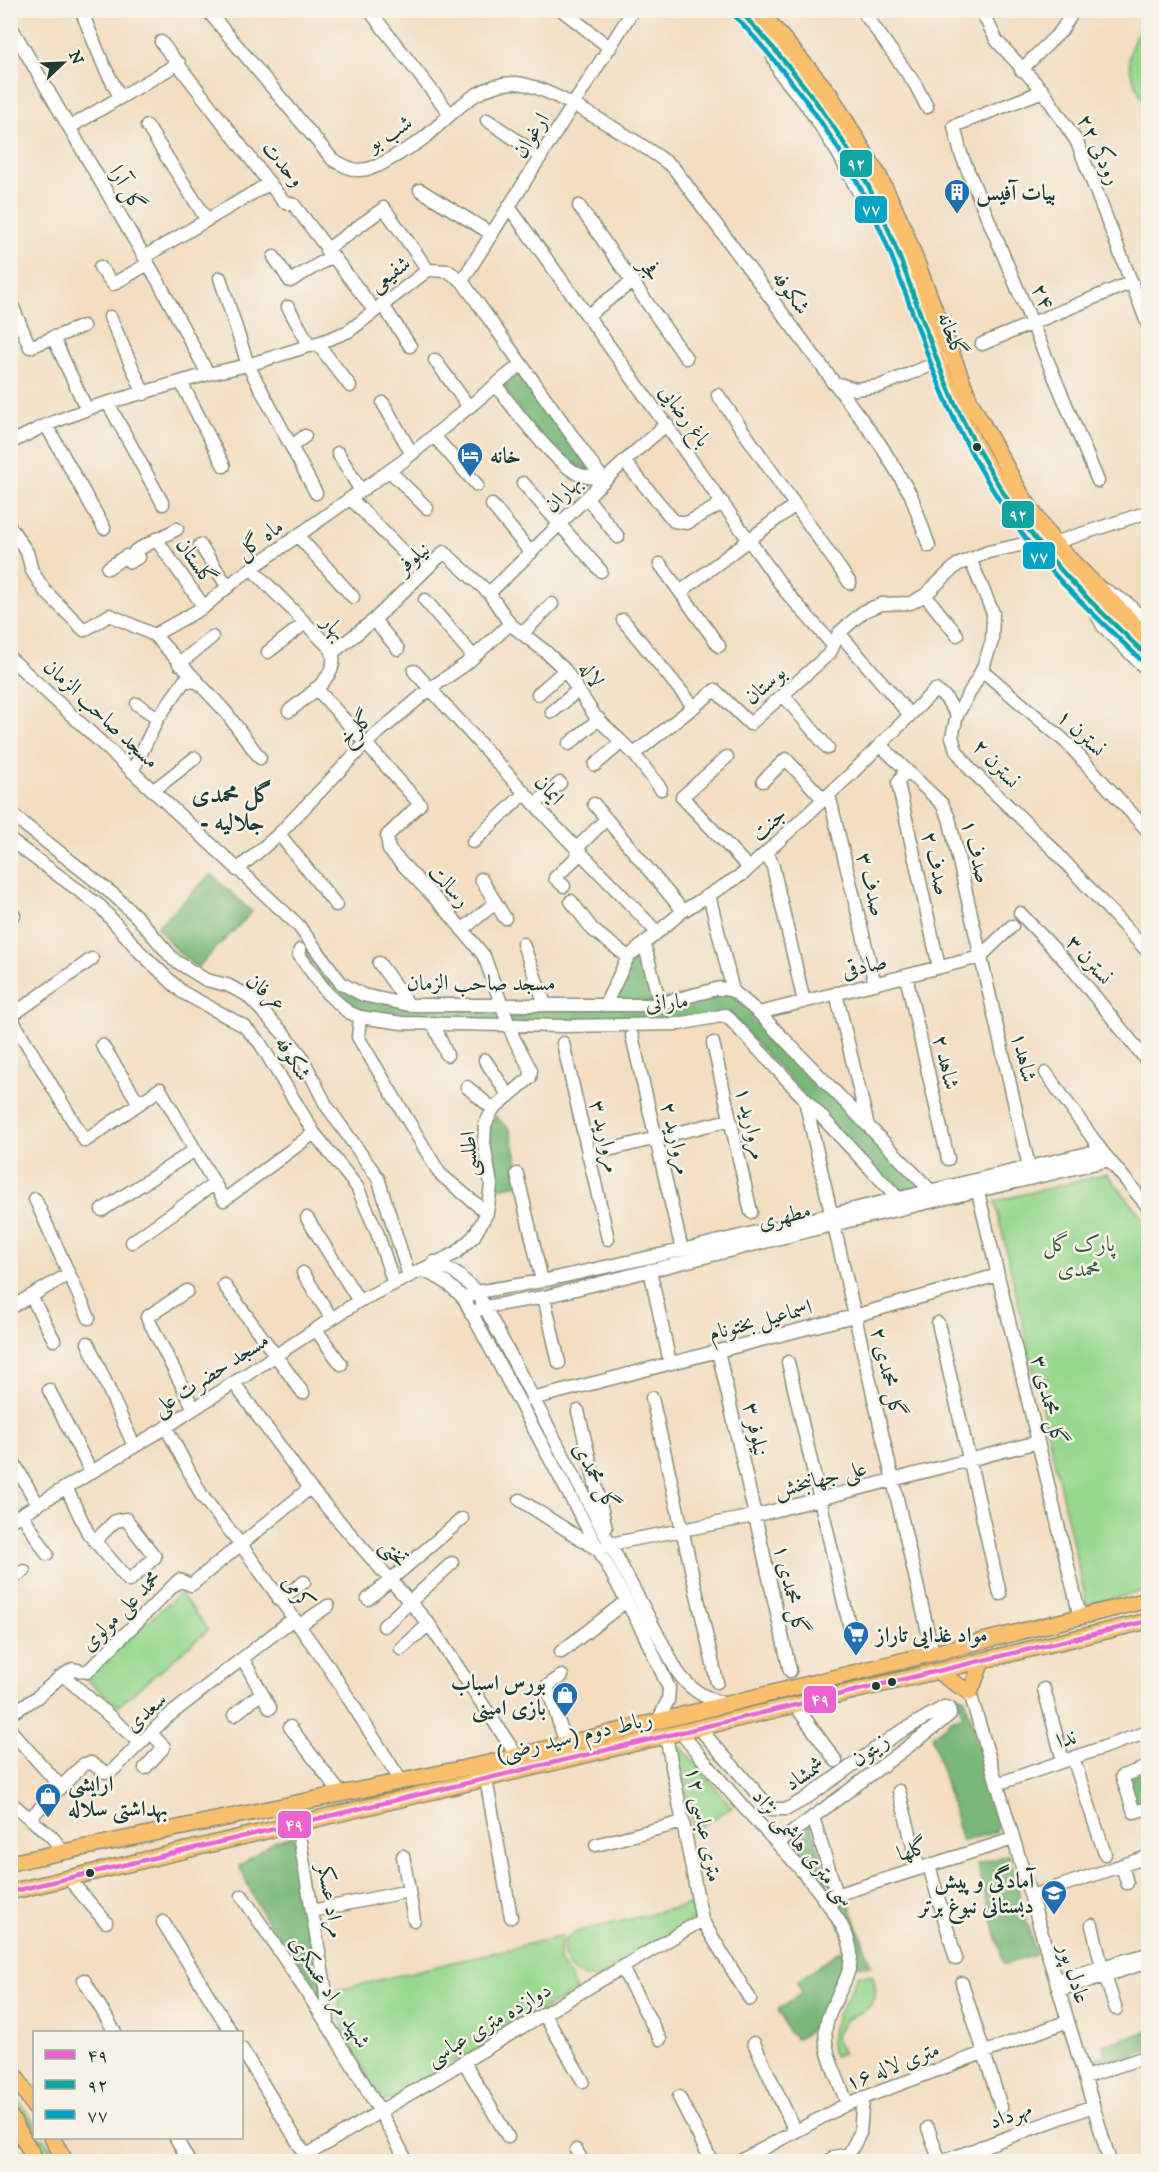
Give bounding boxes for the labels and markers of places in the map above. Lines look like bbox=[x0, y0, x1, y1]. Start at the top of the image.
building icon: بیات آفیس bbox=[942, 177, 972, 215]
place label: بیات آفیس bbox=[976, 179, 1056, 207]
hotel icon: خانه bbox=[455, 440, 485, 478]
unlabelled marker bbox=[971, 441, 983, 453]
place label: خانه bbox=[490, 443, 521, 470]
supermarket icon: مواد غذایی تاراز bbox=[841, 1619, 871, 1657]
place label: مواد غذایی تاراز bbox=[873, 1622, 988, 1650]
place label: بورس اسباب بازی امینی bbox=[451, 1670, 546, 1723]
unlabelled marker bbox=[886, 1676, 898, 1688]
shop icon: بورس اسباب بازی امینی bbox=[550, 1680, 580, 1718]
unlabelled marker bbox=[870, 1680, 882, 1692]
place label: ارایشی بهداشتی سلاله bbox=[68, 1771, 168, 1824]
shop icon: ارایشی بهداشتی سلاله bbox=[33, 1781, 63, 1819]
place label: آمادگی و پیش دبستانی نبوغ برتر bbox=[917, 1864, 1036, 1924]
unlabelled marker bbox=[84, 1867, 96, 1879]
school or university icon: آمادگی و پیش دبستانی نبوغ برتر bbox=[1039, 1878, 1069, 1916]

